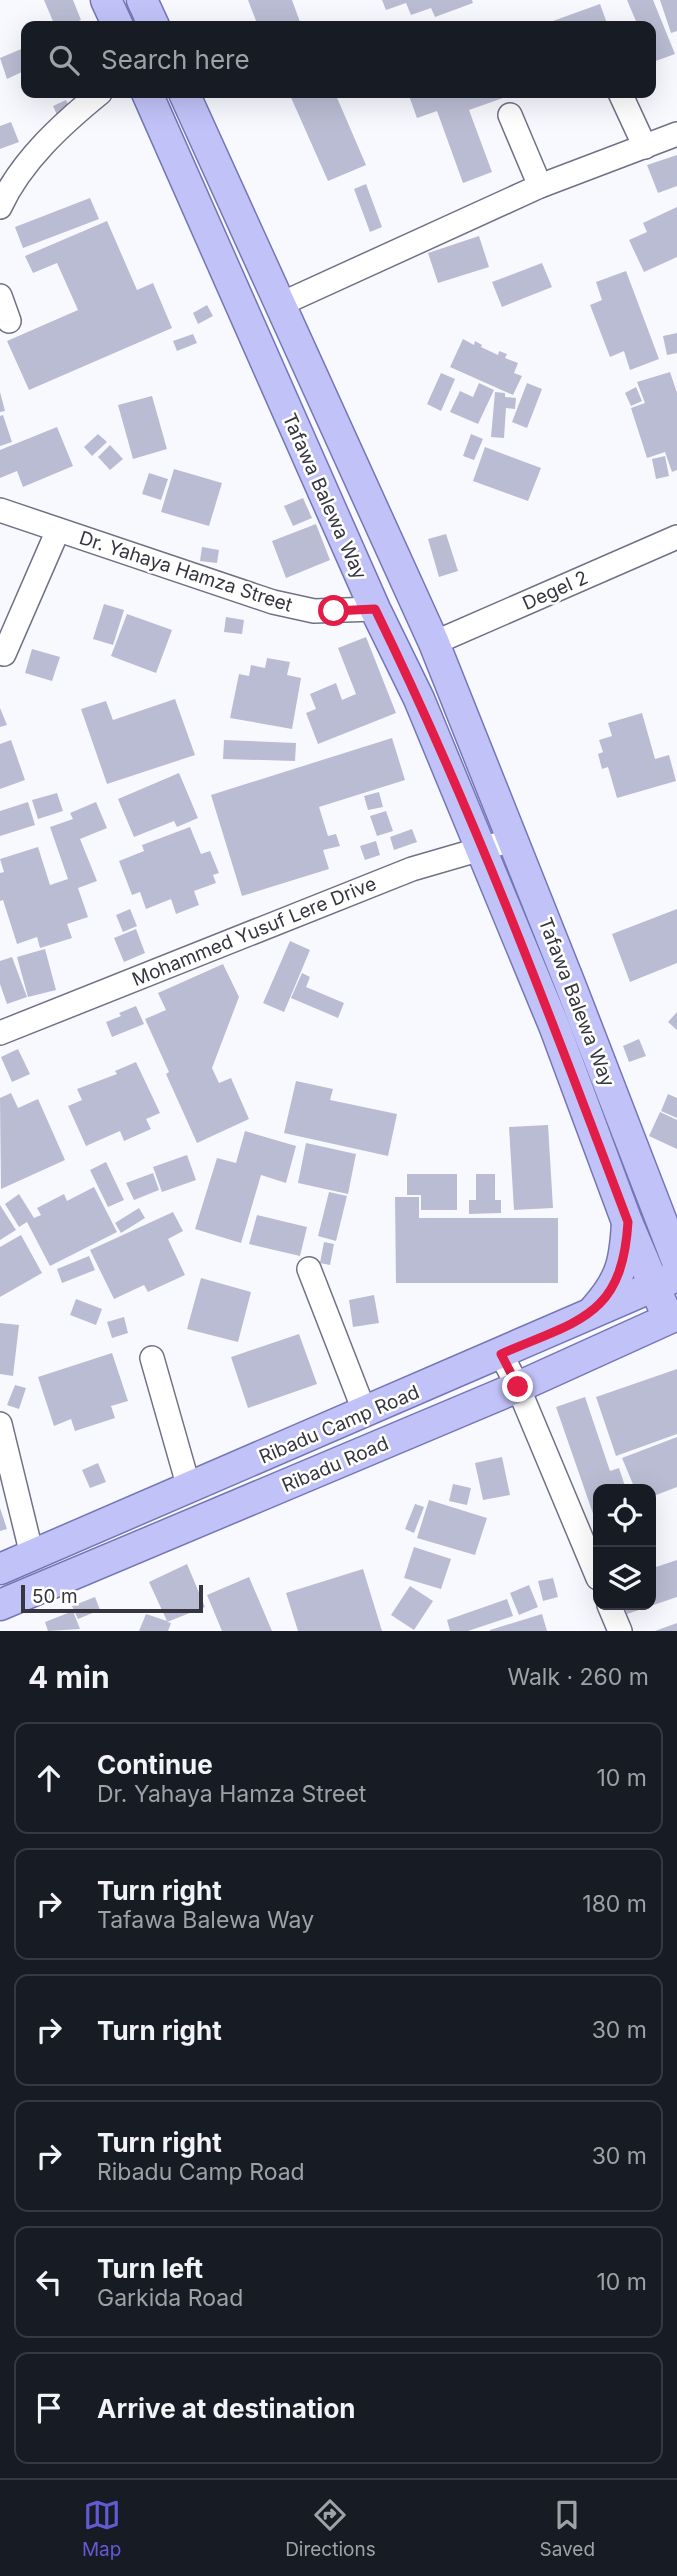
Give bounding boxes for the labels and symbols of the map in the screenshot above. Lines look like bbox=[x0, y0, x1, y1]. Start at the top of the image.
street label: Tafawa Balewa Way bbox=[278, 410, 372, 583]
street label: Dr. Yahaya Hamza Street bbox=[76, 526, 295, 617]
street label: Degel 2 bbox=[519, 566, 591, 615]
route start bbox=[318, 595, 349, 626]
street label: Mohammed Yusuf Lere Drive bbox=[129, 872, 380, 991]
street label: Tafawa Balewa Way bbox=[534, 914, 620, 1090]
route end bbox=[502, 1371, 533, 1402]
street label: Ribadu Camp Road bbox=[256, 1380, 423, 1469]
street label: Ribadu Road bbox=[279, 1432, 392, 1497]
scale bar bbox=[21, 1582, 203, 1614]

